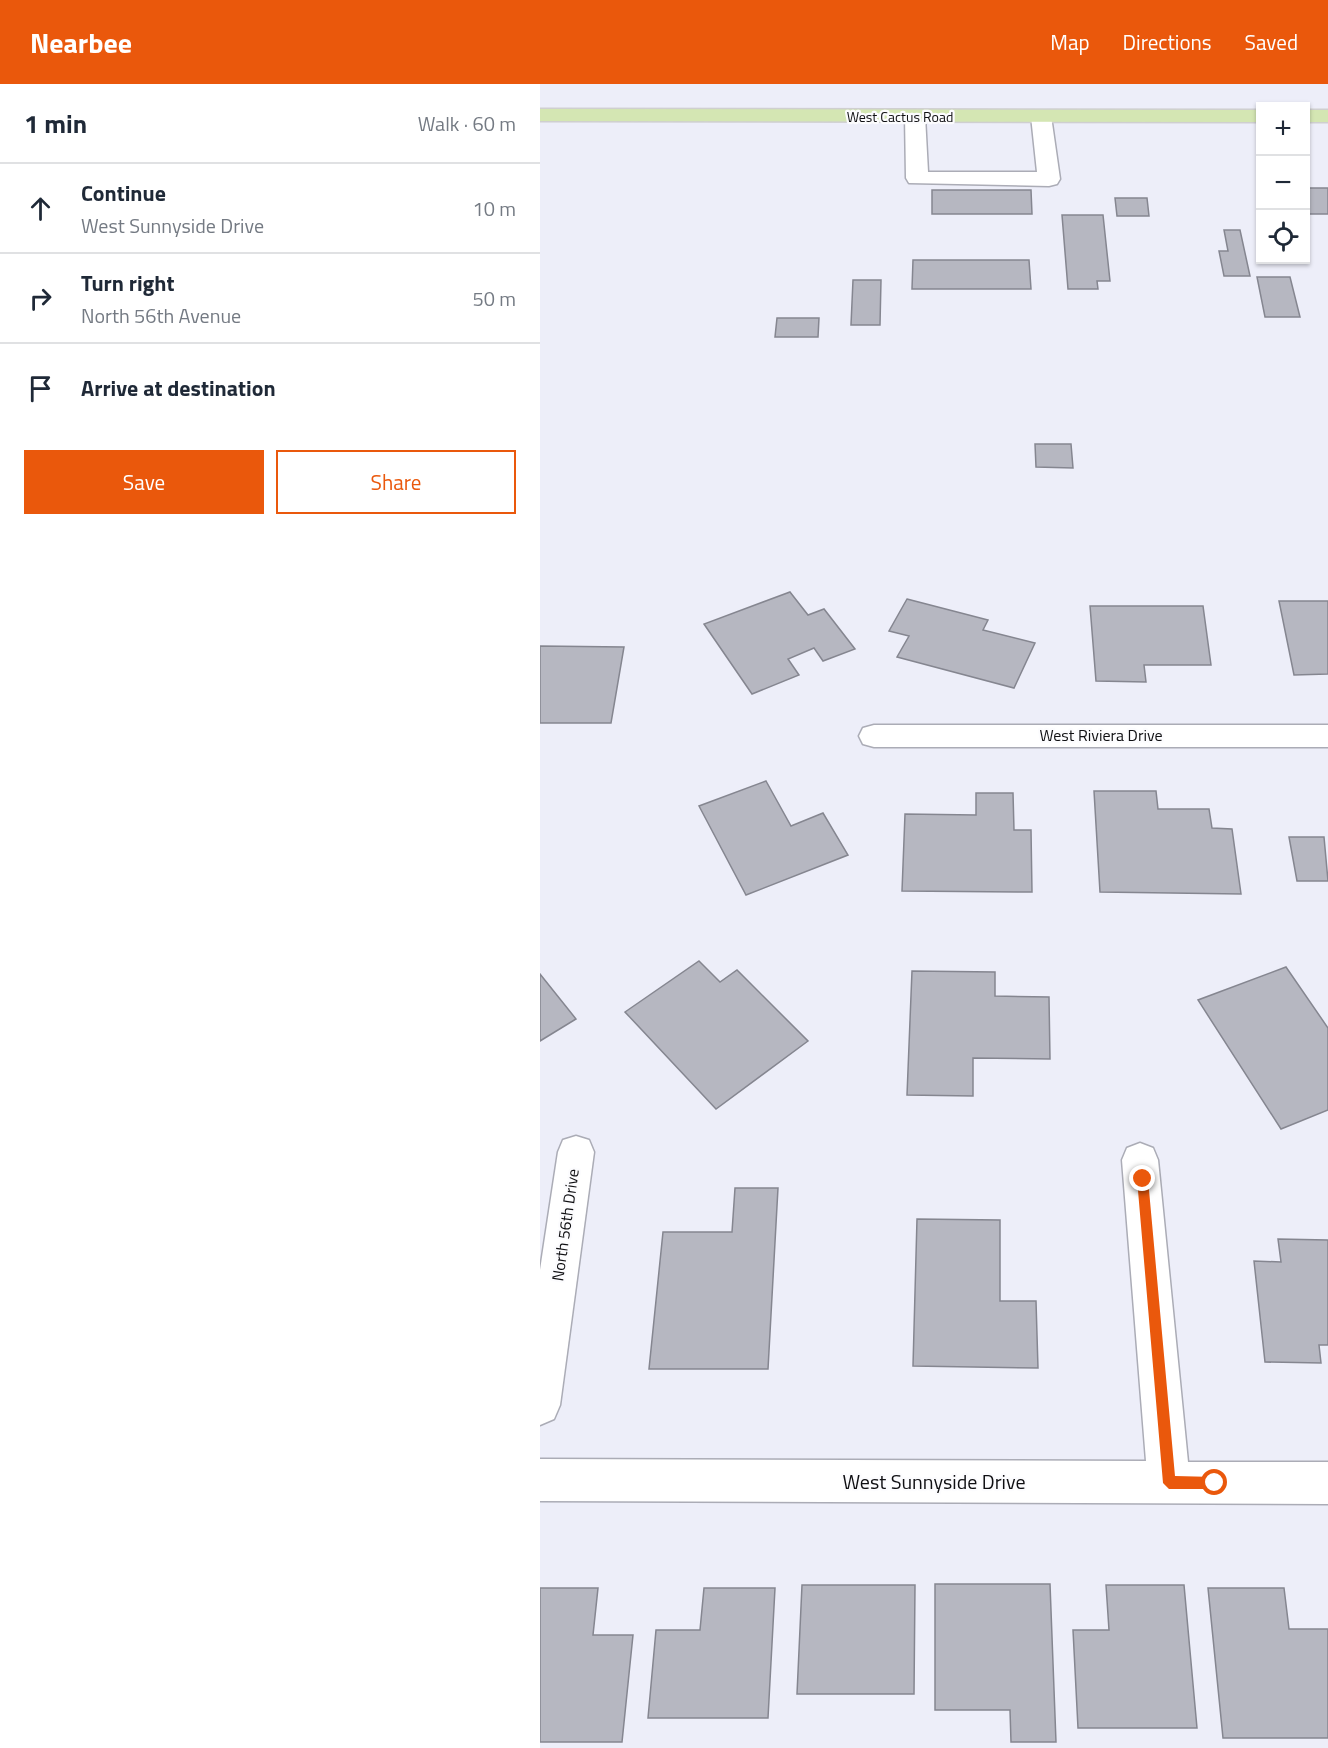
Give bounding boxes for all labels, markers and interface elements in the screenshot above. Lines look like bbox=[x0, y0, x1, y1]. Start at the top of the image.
text: Nearbee bbox=[30, 21, 132, 64]
text: Map bbox=[1050, 26, 1090, 58]
text: Directions bbox=[1123, 26, 1212, 58]
text: Saved bbox=[1245, 26, 1298, 58]
map controls bbox=[1256, 102, 1310, 264]
button: + bbox=[1256, 102, 1310, 156]
text: 1 min bbox=[24, 104, 87, 143]
street label: West Cactus Road bbox=[847, 106, 953, 127]
text: Walk · 60 m bbox=[418, 108, 516, 139]
button: − bbox=[1256, 156, 1310, 210]
text: Continue bbox=[81, 176, 166, 210]
icon: ahead bbox=[24, 192, 57, 225]
text: 10 m bbox=[472, 193, 516, 224]
text: West Sunnyside Drive bbox=[81, 210, 264, 241]
button: locate bbox=[1256, 210, 1310, 264]
text: Turn right bbox=[81, 266, 175, 300]
icon: right bbox=[24, 282, 57, 315]
text: 50 m bbox=[472, 283, 516, 314]
text: North 56th Avenue bbox=[81, 300, 241, 331]
text: Arrive at destination bbox=[81, 371, 276, 405]
icon: arrive bbox=[24, 372, 57, 405]
button: Save bbox=[24, 450, 264, 514]
button: Share bbox=[276, 450, 516, 514]
street label: West Riviera Drive bbox=[1039, 723, 1163, 747]
route end bbox=[1129, 1165, 1155, 1191]
street label: North 56th Drive bbox=[545, 1167, 585, 1283]
street label: West Sunnyside Drive bbox=[843, 1466, 1025, 1497]
route start bbox=[1201, 1469, 1227, 1495]

